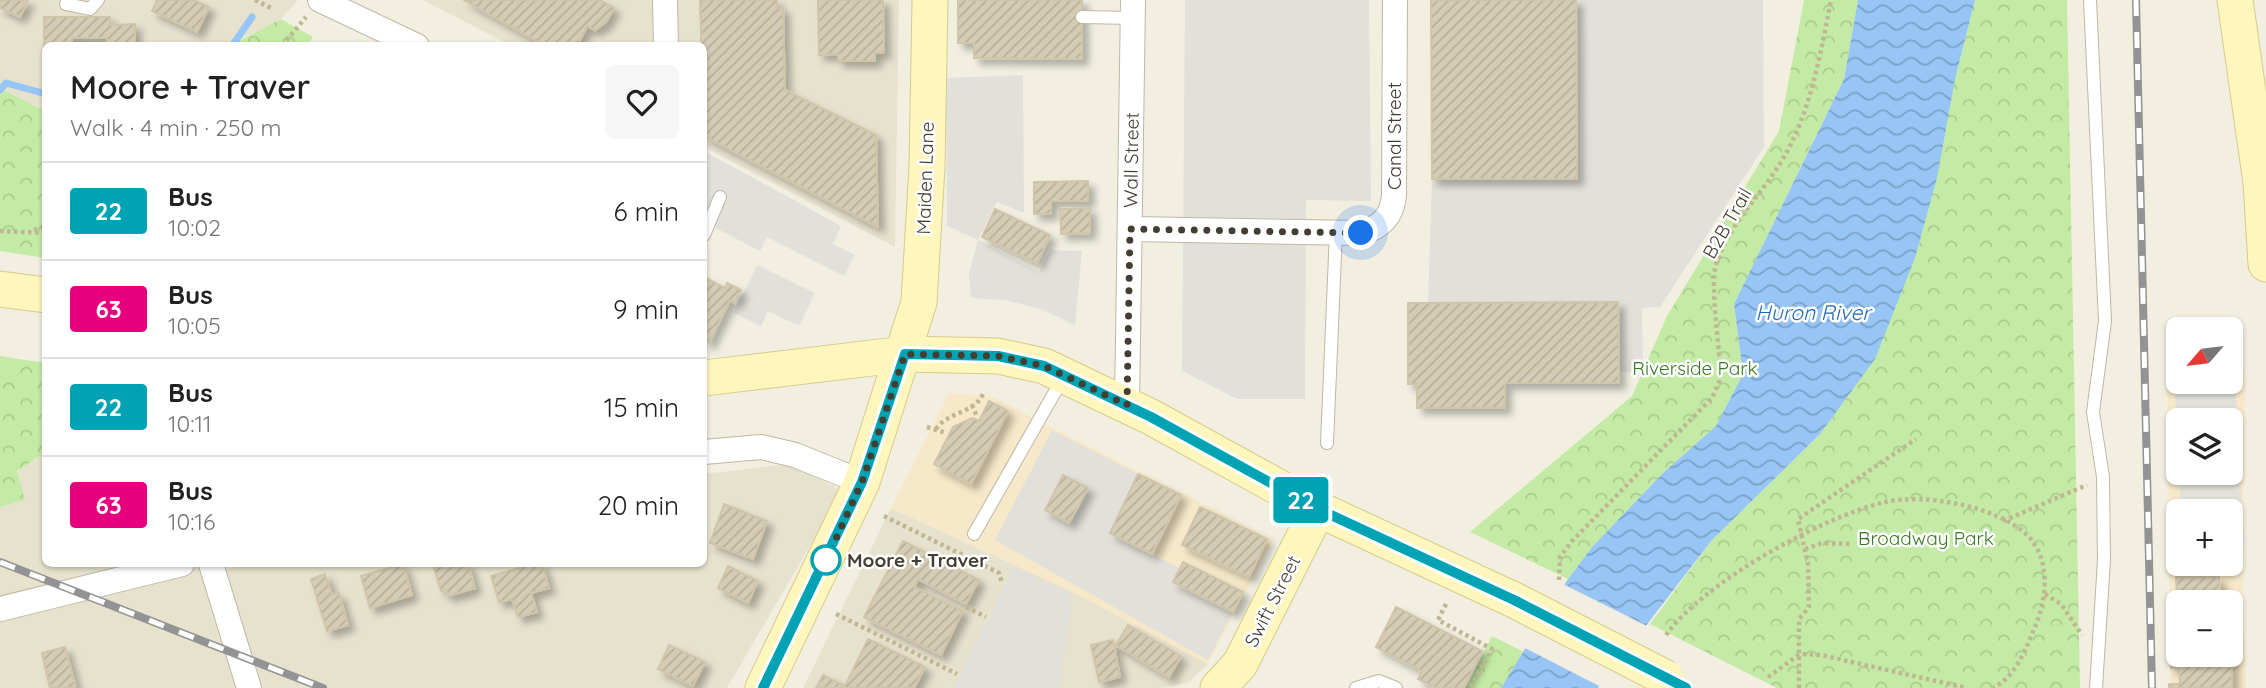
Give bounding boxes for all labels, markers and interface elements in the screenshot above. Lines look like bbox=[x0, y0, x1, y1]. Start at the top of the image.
button: heart bbox=[605, 65, 679, 139]
text: Moore + Traver bbox=[70, 66, 310, 107]
street label: Canal Street bbox=[1382, 82, 1406, 190]
street label: Wall Street bbox=[1118, 112, 1144, 208]
text: Walk · 4 min · 250 m bbox=[70, 113, 281, 142]
street label: Maiden Lane bbox=[911, 121, 939, 235]
text: Bus bbox=[168, 180, 213, 213]
street label: B2B Trail bbox=[1697, 183, 1757, 263]
text: 6 min bbox=[614, 195, 679, 228]
text: 22 bbox=[95, 196, 122, 226]
text: 10:02 bbox=[168, 213, 221, 242]
your location bbox=[1343, 215, 1378, 250]
text: Bus bbox=[168, 278, 213, 311]
text: 9 min bbox=[613, 293, 679, 326]
text: 63 bbox=[95, 294, 122, 324]
water label: Huron River bbox=[1756, 299, 1873, 325]
text: 10:05 bbox=[168, 311, 221, 340]
north arrow bbox=[2166, 317, 2244, 394]
map controls bbox=[2166, 317, 2243, 667]
park label: Riverside Park bbox=[1632, 356, 1758, 380]
text: Bus bbox=[168, 376, 213, 409]
text: 15 min bbox=[604, 391, 679, 424]
text: 22 bbox=[95, 392, 122, 422]
button: layers bbox=[2166, 408, 2243, 485]
text: 10:11 bbox=[168, 409, 212, 438]
text: Bus bbox=[168, 474, 213, 507]
line badge: 22 bbox=[1270, 477, 1332, 523]
text: 22 bbox=[1287, 485, 1315, 515]
text: 20 min bbox=[598, 489, 679, 522]
text: 63 bbox=[95, 490, 122, 520]
button: + bbox=[2166, 499, 2243, 576]
text: 10:16 bbox=[168, 507, 215, 536]
park label: Broadway Park bbox=[1858, 526, 1994, 550]
marker: Moore + Traver bbox=[811, 545, 841, 575]
place label: Moore + Traver bbox=[847, 548, 987, 572]
street label: Swift Street bbox=[1239, 551, 1305, 651]
button: − bbox=[2166, 590, 2243, 667]

